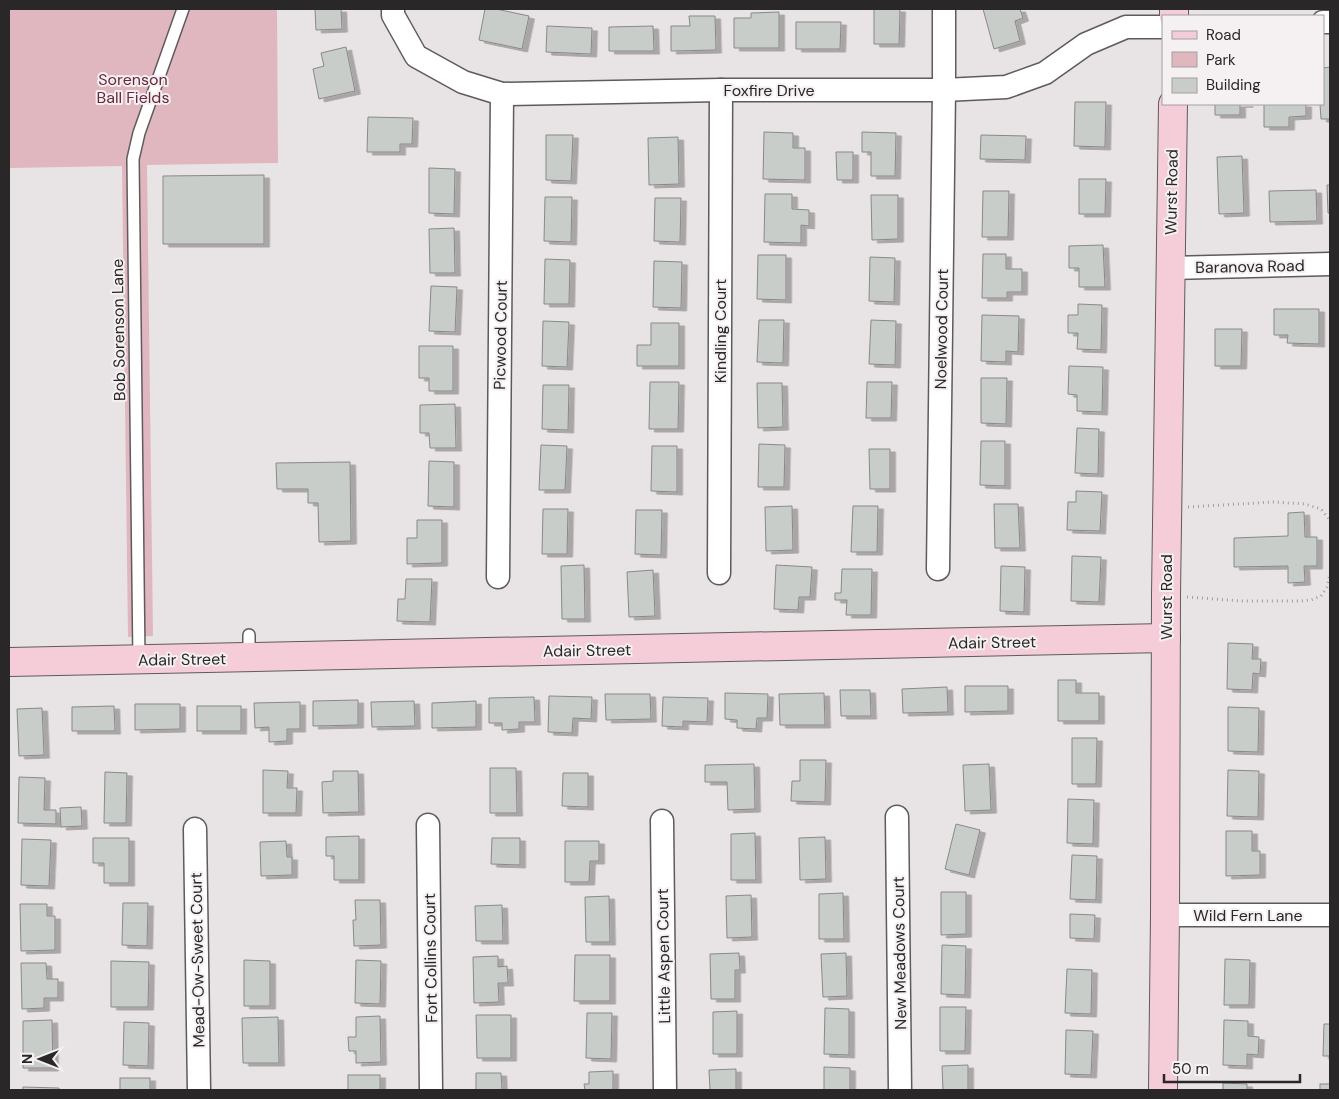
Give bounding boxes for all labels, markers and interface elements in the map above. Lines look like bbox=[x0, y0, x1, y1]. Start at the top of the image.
legend bbox=[1162, 15, 1324, 105]
text: Road bbox=[1206, 25, 1241, 45]
text: Park bbox=[1206, 50, 1236, 70]
park label: Sorenson Ball Fields bbox=[97, 69, 169, 108]
text: Building bbox=[1206, 75, 1261, 95]
street label: Foxfire Drive bbox=[723, 80, 815, 101]
street label: Wurst Road bbox=[1160, 149, 1183, 235]
street label: Baranova Road bbox=[1195, 255, 1305, 278]
street label: Bob Sorenson Lane bbox=[107, 259, 130, 401]
street label: Noelwood Court bbox=[930, 268, 953, 390]
street label: Kindling Court bbox=[710, 279, 731, 383]
street label: Picwood Court bbox=[489, 280, 512, 390]
street label: Wurst Road bbox=[1156, 554, 1177, 640]
street label: Adair Street bbox=[948, 631, 1036, 654]
street label: Adair Street bbox=[543, 639, 631, 662]
street label: Adair Street bbox=[138, 648, 226, 671]
street label: Mead-Ow-Sweet Court bbox=[185, 872, 210, 1048]
street label: New Meadows Court bbox=[888, 876, 911, 1030]
street label: Little Aspen Court bbox=[652, 888, 675, 1024]
street label: Fort Collins Court bbox=[419, 893, 442, 1023]
street label: Wild Fern Lane bbox=[1193, 905, 1303, 926]
north arrow bbox=[15, 1034, 65, 1084]
scale bar bbox=[1164, 1052, 1300, 1084]
text: N bbox=[18, 1054, 36, 1064]
text: 50 m bbox=[1172, 1059, 1209, 1079]

